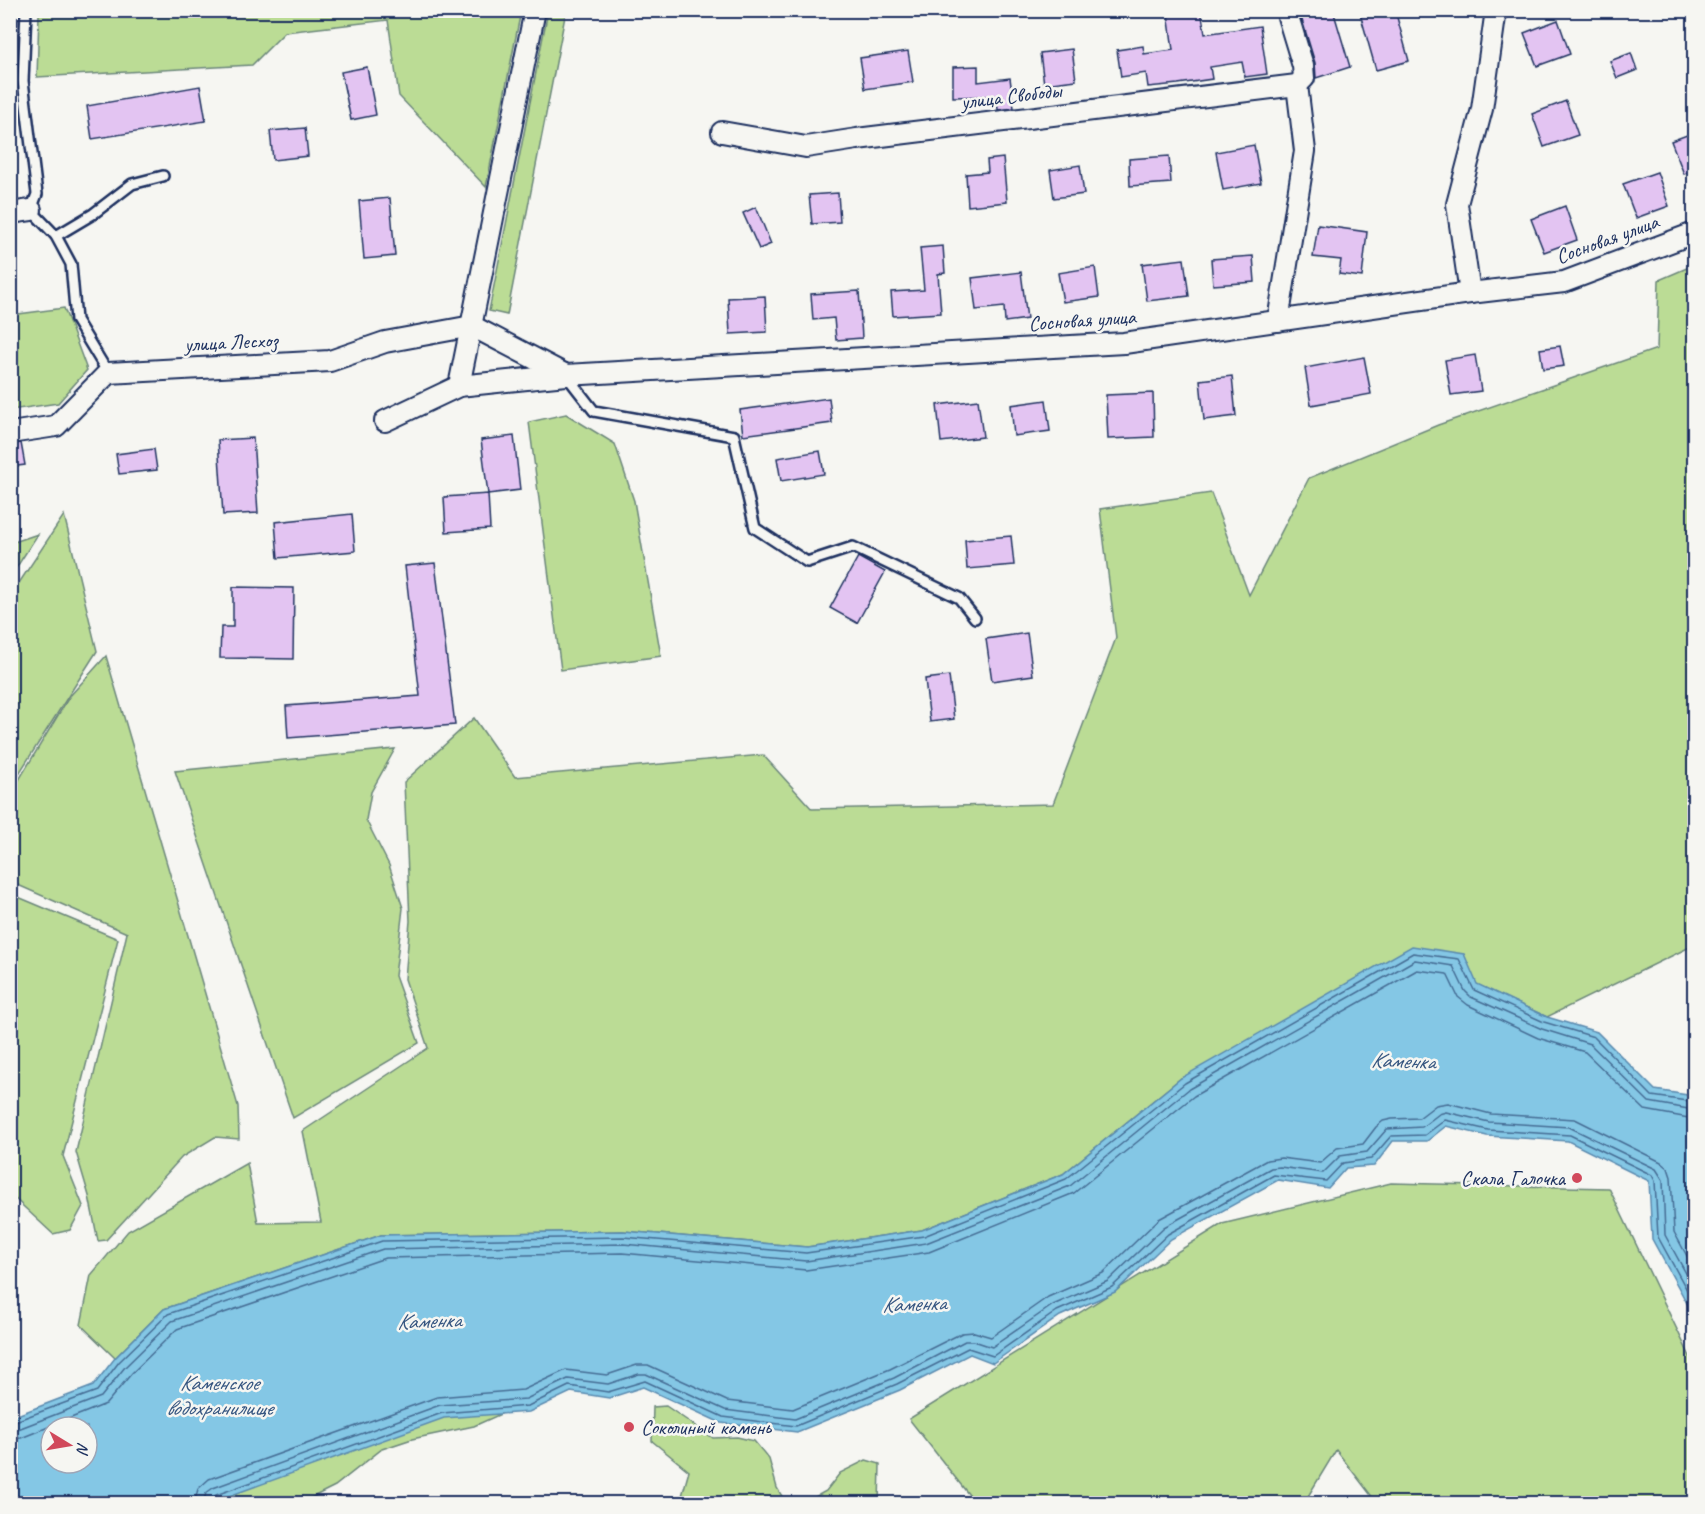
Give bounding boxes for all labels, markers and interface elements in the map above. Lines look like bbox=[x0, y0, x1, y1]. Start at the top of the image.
street label: улица Свободы bbox=[957, 77, 1065, 115]
street label: Сосновая улица bbox=[1552, 208, 1664, 270]
street label: Сосновая улица bbox=[1028, 303, 1138, 337]
street label: улица Лесхоз bbox=[182, 326, 280, 358]
water label: Каменка bbox=[1370, 1046, 1439, 1076]
place label: Скала Галочка bbox=[1461, 1165, 1567, 1191]
marker: Скала Галочка bbox=[1570, 1171, 1584, 1185]
water label: Каменка bbox=[881, 1289, 950, 1319]
water label: Каменка bbox=[396, 1306, 465, 1336]
water label: Каменское водохранилище bbox=[166, 1369, 275, 1422]
place label: Соколиный камень bbox=[641, 1414, 772, 1440]
north arrow bbox=[39, 1415, 99, 1475]
marker: Соколиный камень bbox=[622, 1420, 636, 1434]
text: N bbox=[71, 1441, 94, 1457]

